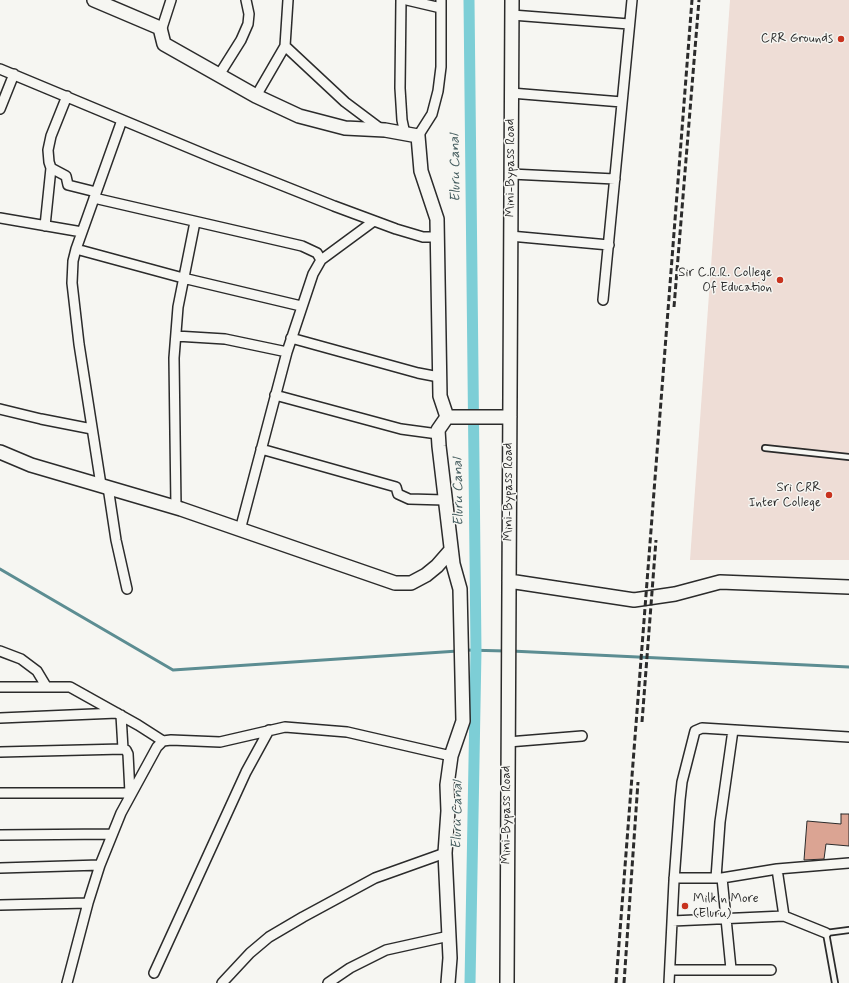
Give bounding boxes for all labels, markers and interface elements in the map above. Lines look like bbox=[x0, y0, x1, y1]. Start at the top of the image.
place label: CRR Grounds bbox=[761, 31, 833, 47]
marker: CRR Grounds bbox=[836, 34, 846, 44]
street label: Mini-Bypass Road bbox=[503, 119, 519, 217]
water label: Eluru Canal bbox=[447, 134, 465, 202]
place label: Sir C.R.R. College Of Education bbox=[678, 265, 772, 296]
marker: Sir C.R.R. College Of Education bbox=[775, 275, 785, 285]
street label: Mini-Bypass Road bbox=[501, 443, 517, 541]
water label: Eluru Canal bbox=[450, 458, 468, 526]
place label: Sri CRR Inter College bbox=[749, 480, 821, 511]
marker: Sri CRR Inter College bbox=[824, 490, 834, 500]
street label: Mini-Bypass Road bbox=[499, 766, 515, 864]
water label: Eluru Canal bbox=[449, 781, 467, 849]
place label: Milk n More (Eluru) bbox=[693, 891, 759, 922]
marker: Milk n More (Eluru) bbox=[680, 901, 690, 911]

